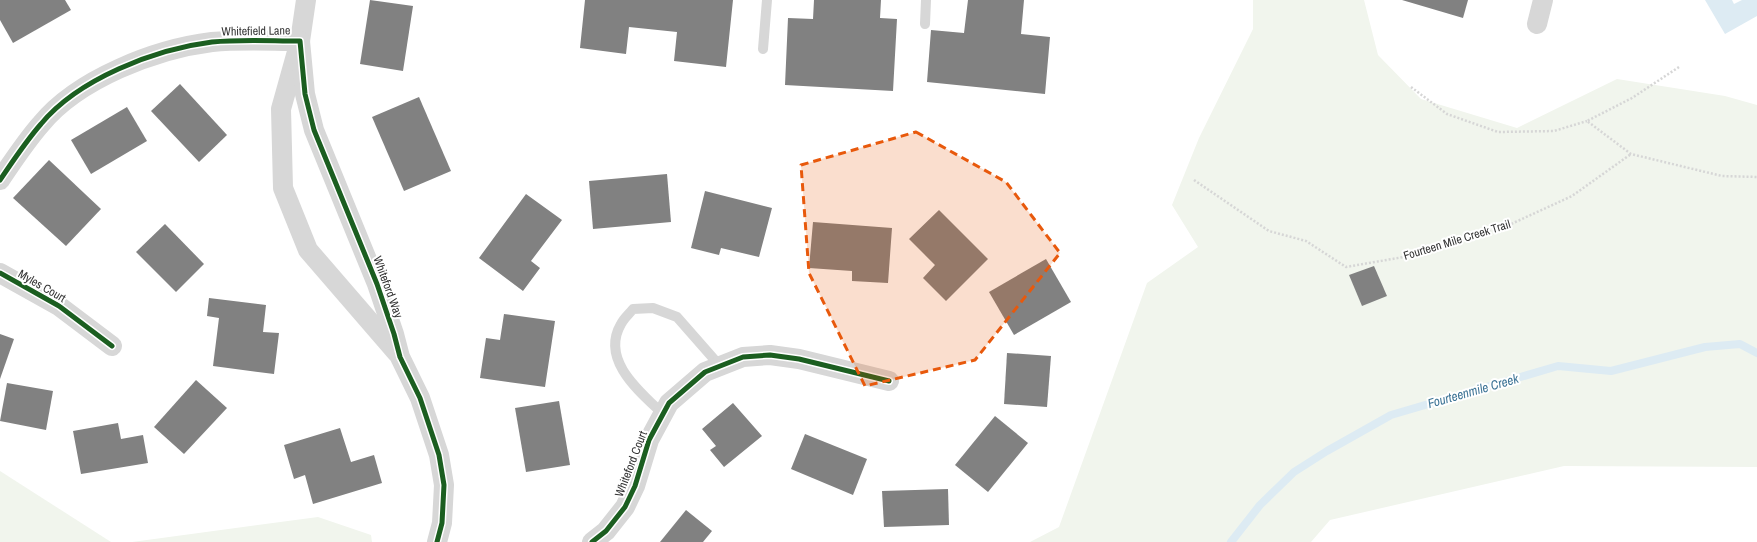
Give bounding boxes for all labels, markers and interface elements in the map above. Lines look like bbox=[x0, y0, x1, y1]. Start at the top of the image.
street label: Whitefield Lane bbox=[221, 22, 291, 40]
street label: Fourteen Mile Creek Trail bbox=[1402, 216, 1512, 264]
street label: Whiteford Way bbox=[369, 254, 407, 320]
street label: Myles Court bbox=[15, 266, 69, 306]
water label: Fourteenmile Creek bbox=[1426, 370, 1521, 412]
street label: Whiteford Court bbox=[611, 428, 651, 499]

